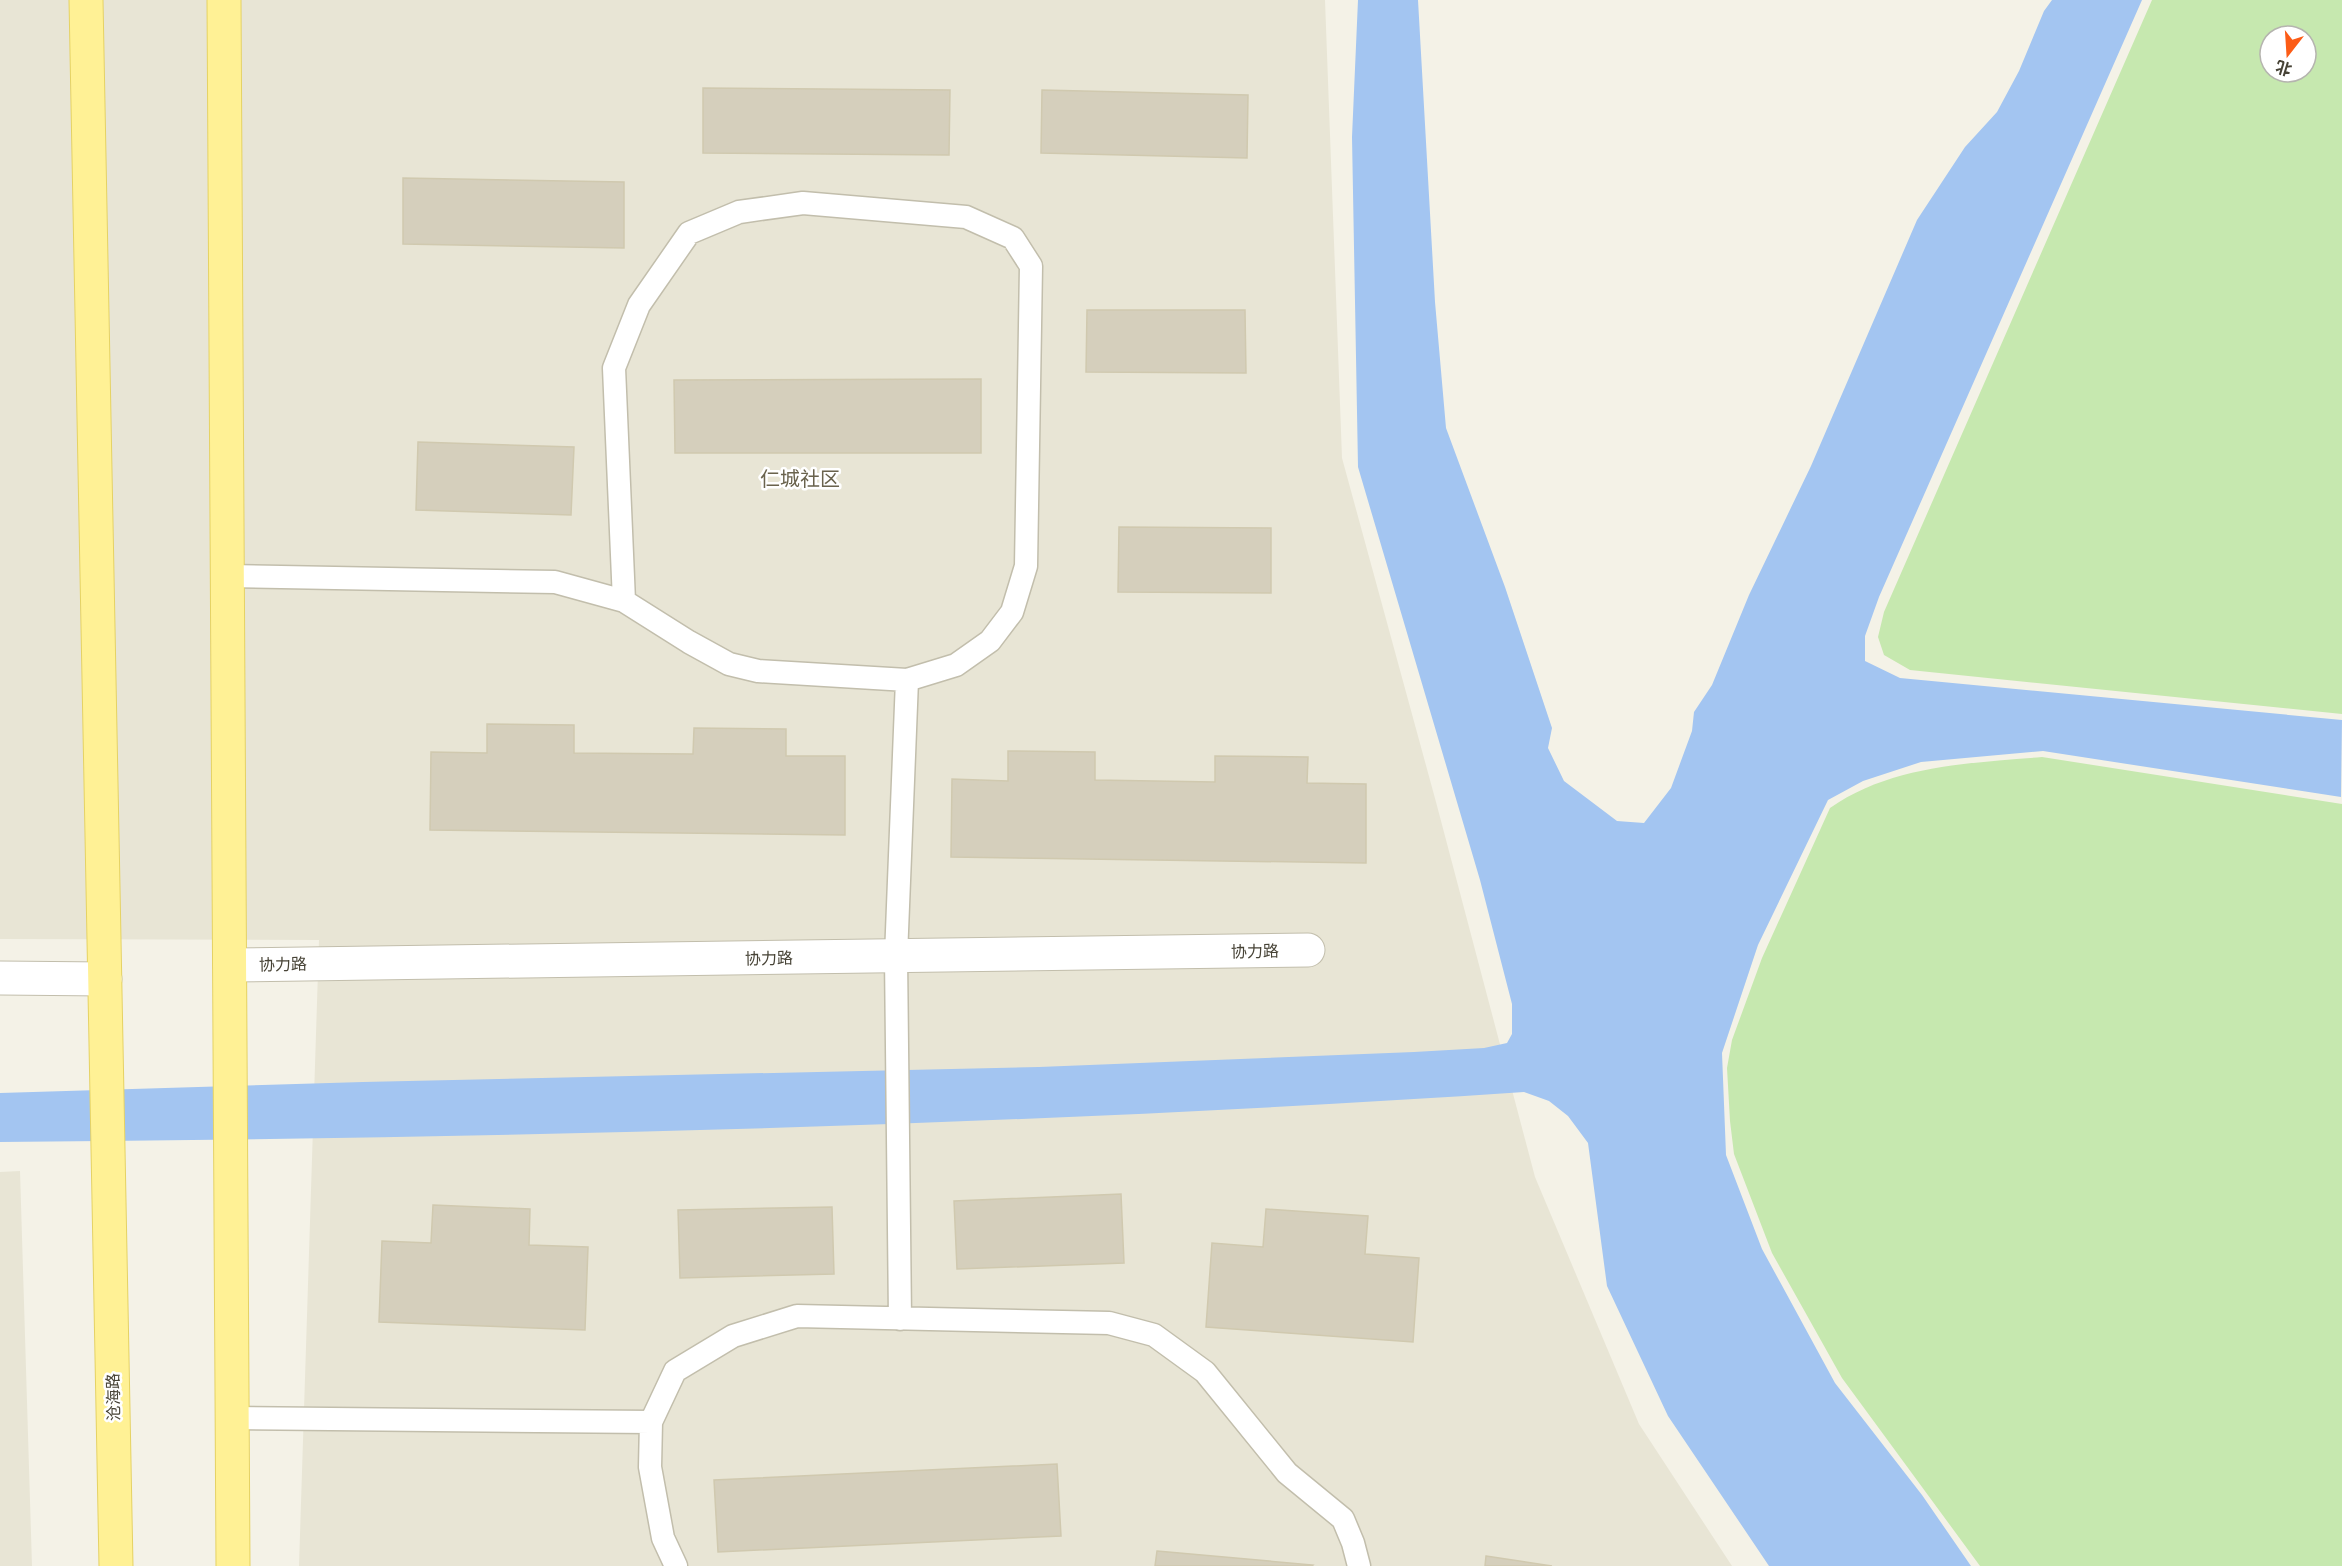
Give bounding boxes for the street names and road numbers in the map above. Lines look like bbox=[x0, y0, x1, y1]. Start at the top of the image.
street label: 协力路 bbox=[1231, 939, 1279, 963]
street label: 协力路 bbox=[745, 946, 793, 970]
street label: 协力路 bbox=[259, 952, 307, 976]
street label: 沧海路 bbox=[101, 1373, 125, 1421]

